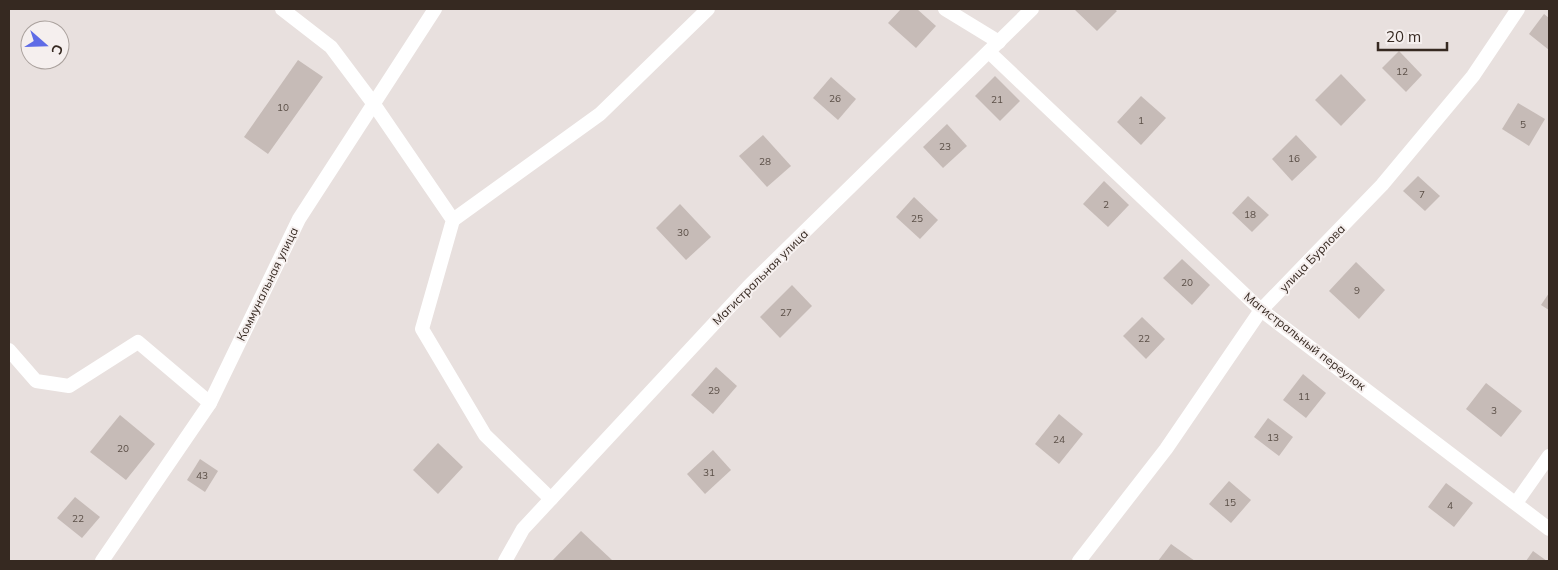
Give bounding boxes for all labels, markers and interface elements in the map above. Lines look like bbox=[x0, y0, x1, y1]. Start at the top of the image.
north arrow bbox=[20, 20, 70, 70]
scale bar bbox=[1378, 20, 1447, 52]
text: 20 m bbox=[1386, 27, 1421, 46]
text: С bbox=[47, 42, 67, 57]
house number: 12 bbox=[1396, 65, 1408, 78]
house number: 26 bbox=[829, 92, 841, 105]
house number: 21 bbox=[991, 93, 1003, 106]
house number: 10 bbox=[277, 101, 289, 114]
house number: 1 bbox=[1138, 114, 1144, 127]
house number: 5 bbox=[1520, 118, 1526, 131]
house number: 23 bbox=[939, 140, 951, 153]
house number: 16 bbox=[1288, 152, 1300, 165]
house number: 28 bbox=[759, 155, 771, 168]
house number: 7 bbox=[1419, 188, 1425, 201]
house number: 2 bbox=[1103, 198, 1109, 211]
house number: 18 bbox=[1244, 208, 1256, 221]
house number: 25 bbox=[911, 212, 923, 225]
street label: улица Бурлова bbox=[1276, 221, 1348, 295]
street label: Коммунальная улица bbox=[233, 225, 301, 343]
house number: 30 bbox=[677, 226, 689, 239]
street label: Магистральная улица bbox=[709, 226, 811, 328]
house number: 20 bbox=[1181, 276, 1193, 289]
house number: 9 bbox=[1354, 284, 1360, 297]
street label: Магистральный переулок bbox=[1241, 289, 1369, 394]
house number: 27 bbox=[780, 306, 792, 319]
house number: 22 bbox=[1138, 332, 1150, 345]
house number: 29 bbox=[708, 384, 720, 397]
house number: 11 bbox=[1298, 390, 1310, 403]
house number: 3 bbox=[1491, 404, 1497, 417]
house number: 13 bbox=[1267, 431, 1279, 444]
house number: 24 bbox=[1053, 433, 1065, 446]
house number: 20 bbox=[117, 442, 129, 455]
house number: 31 bbox=[703, 466, 715, 479]
house number: 43 bbox=[196, 469, 208, 482]
house number: 15 bbox=[1224, 496, 1236, 509]
house number: 4 bbox=[1447, 499, 1453, 512]
house number: 22 bbox=[72, 512, 84, 525]

